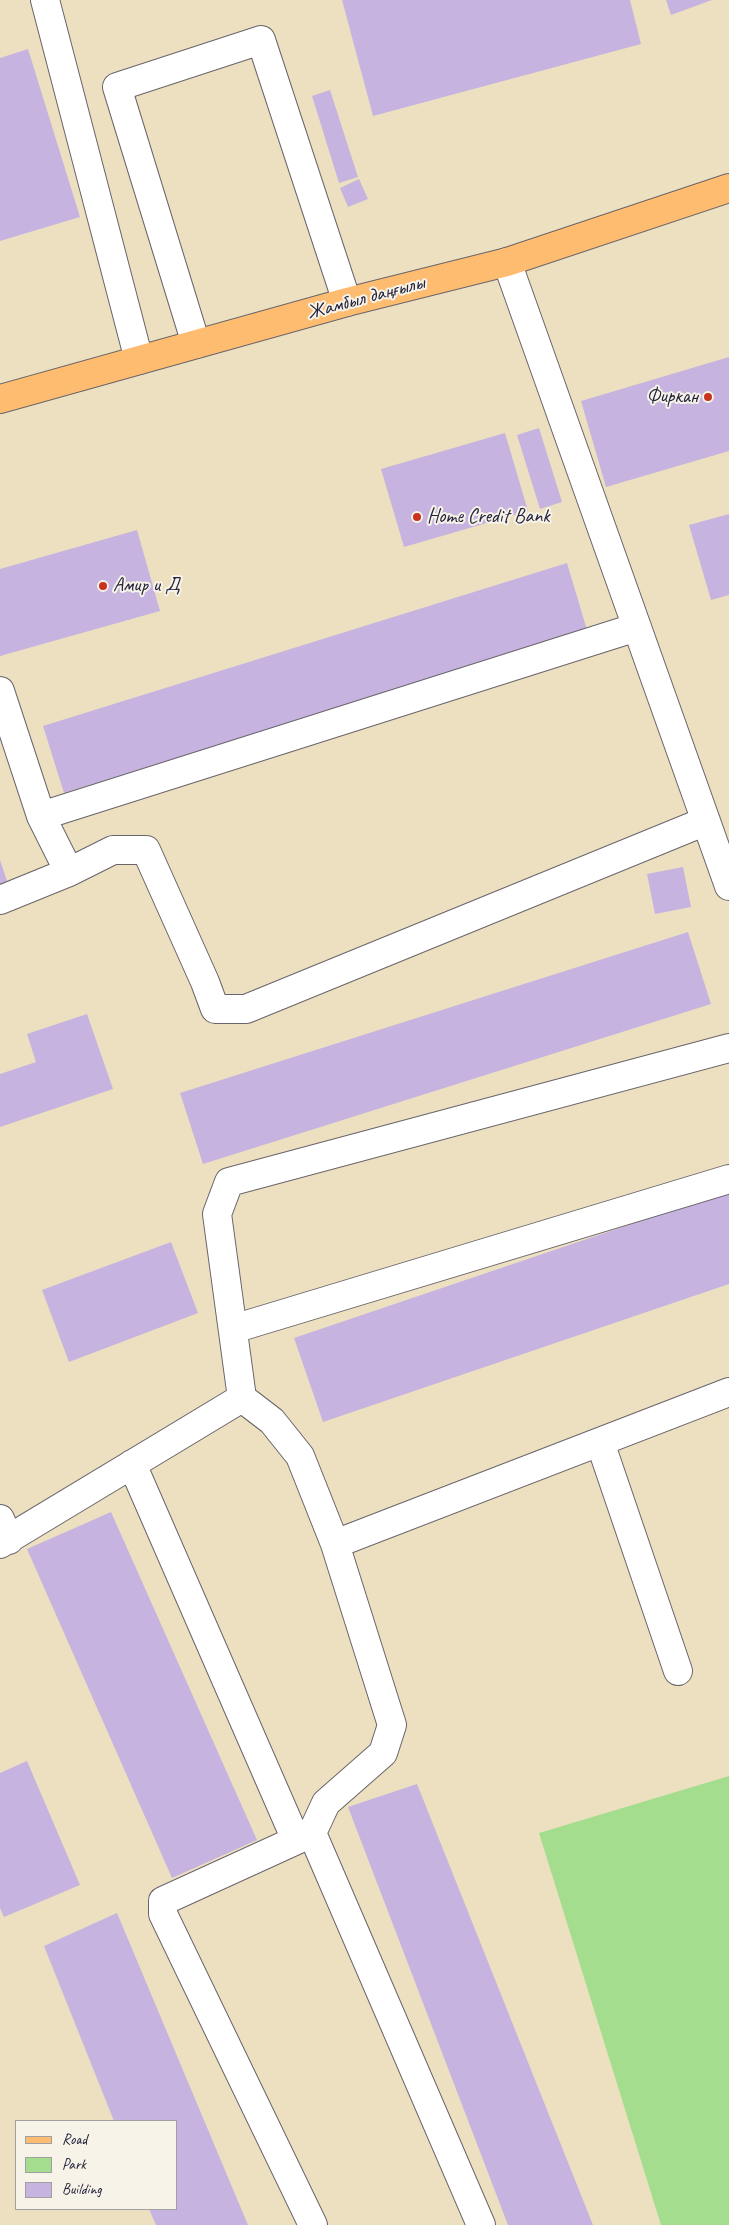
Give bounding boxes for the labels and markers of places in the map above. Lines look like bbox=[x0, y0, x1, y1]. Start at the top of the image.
place label: Фиркан bbox=[646, 385, 698, 409]
marker: Фиркан bbox=[702, 391, 714, 403]
place label: Home Credit Bank bbox=[427, 505, 549, 529]
marker: Home Credit Bank bbox=[411, 511, 423, 523]
place label: Амир и Д bbox=[113, 574, 179, 598]
marker: Амир и Д bbox=[97, 580, 109, 592]

